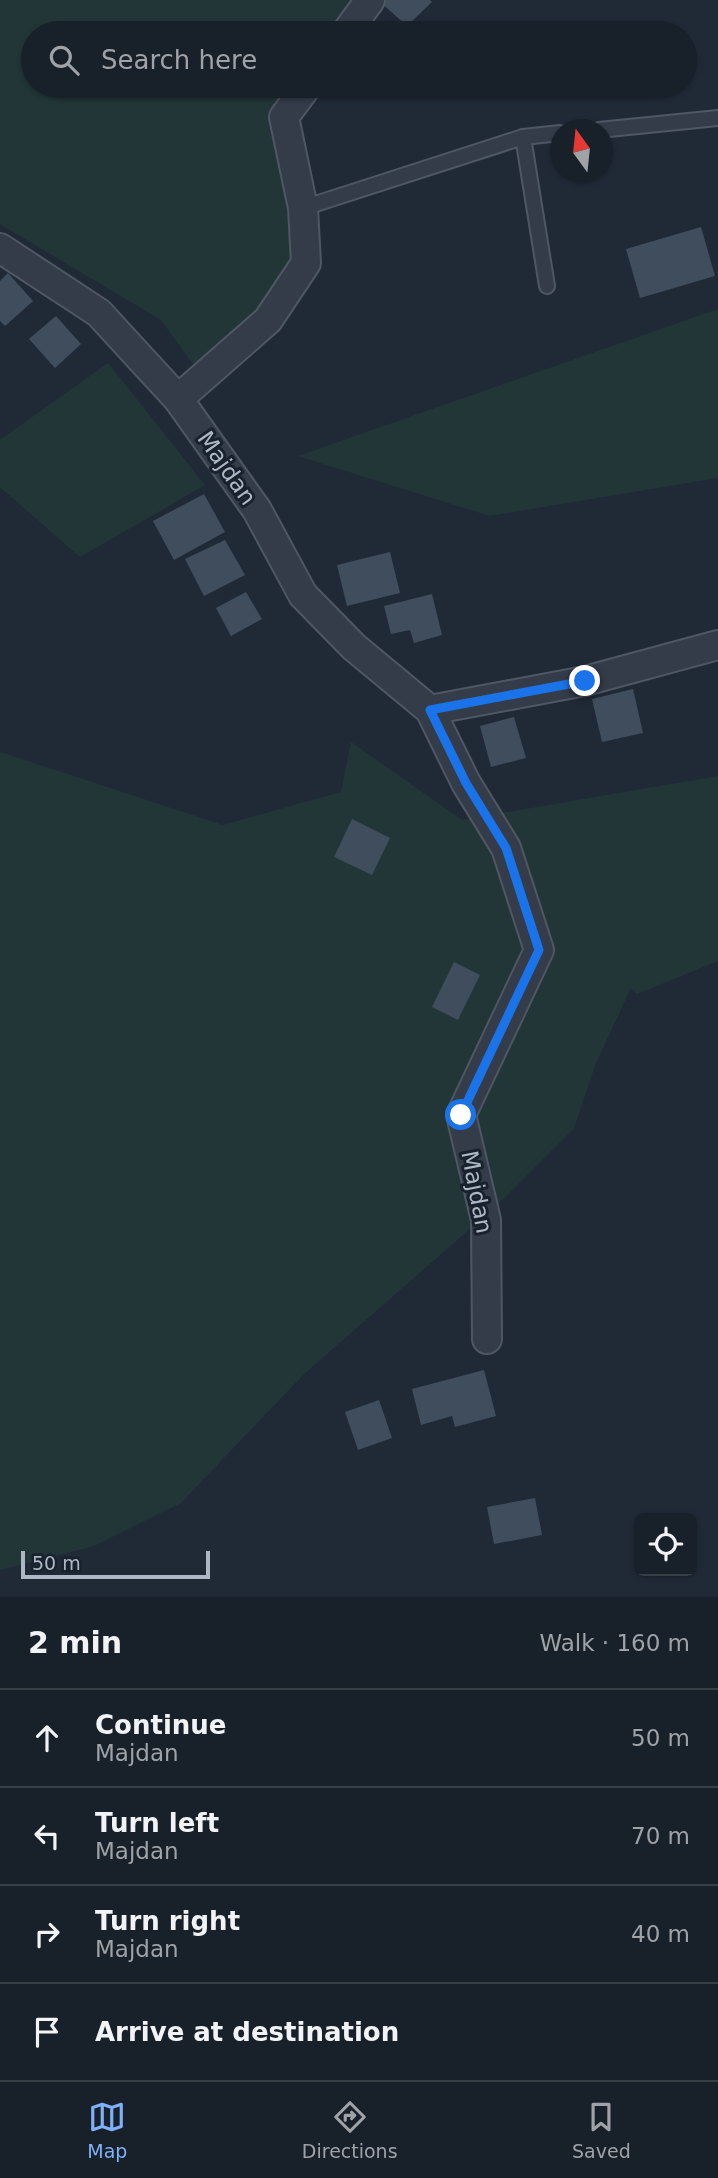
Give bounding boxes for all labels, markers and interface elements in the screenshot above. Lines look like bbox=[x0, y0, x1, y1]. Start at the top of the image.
search box bbox=[21, 21, 697, 98]
icon: search bbox=[45, 41, 83, 79]
text: Search here bbox=[101, 45, 257, 75]
north arrow bbox=[550, 119, 613, 182]
street label: Majdan bbox=[192, 426, 262, 510]
route end bbox=[569, 665, 600, 696]
route start bbox=[445, 1099, 476, 1130]
street label: Majdan bbox=[456, 1148, 498, 1236]
map controls bbox=[634, 1513, 697, 1576]
button: locate bbox=[634, 1513, 697, 1576]
scale bar bbox=[21, 1548, 210, 1580]
text: 50 m bbox=[32, 1552, 81, 1574]
text: 2 min bbox=[28, 1625, 122, 1660]
text: Walk · 160 m bbox=[539, 1630, 690, 1656]
text: Continue bbox=[95, 1710, 226, 1740]
icon: ahead bbox=[28, 1719, 66, 1757]
text: 50 m bbox=[631, 1725, 690, 1751]
text: Majdan bbox=[95, 1740, 179, 1766]
text: Turn left bbox=[95, 1808, 219, 1838]
icon: left bbox=[28, 1817, 66, 1855]
text: 70 m bbox=[631, 1823, 690, 1849]
text: Majdan bbox=[95, 1838, 179, 1864]
text: Turn right bbox=[95, 1906, 240, 1936]
icon: right bbox=[28, 1915, 66, 1953]
text: 40 m bbox=[631, 1921, 690, 1947]
text: Majdan bbox=[95, 1936, 179, 1962]
icon: arrive bbox=[28, 2013, 66, 2051]
text: Arrive at destination bbox=[95, 2017, 399, 2047]
tab: Map bbox=[87, 2098, 127, 2162]
tab: Directions bbox=[302, 2098, 398, 2162]
tab: Saved bbox=[572, 2098, 631, 2162]

